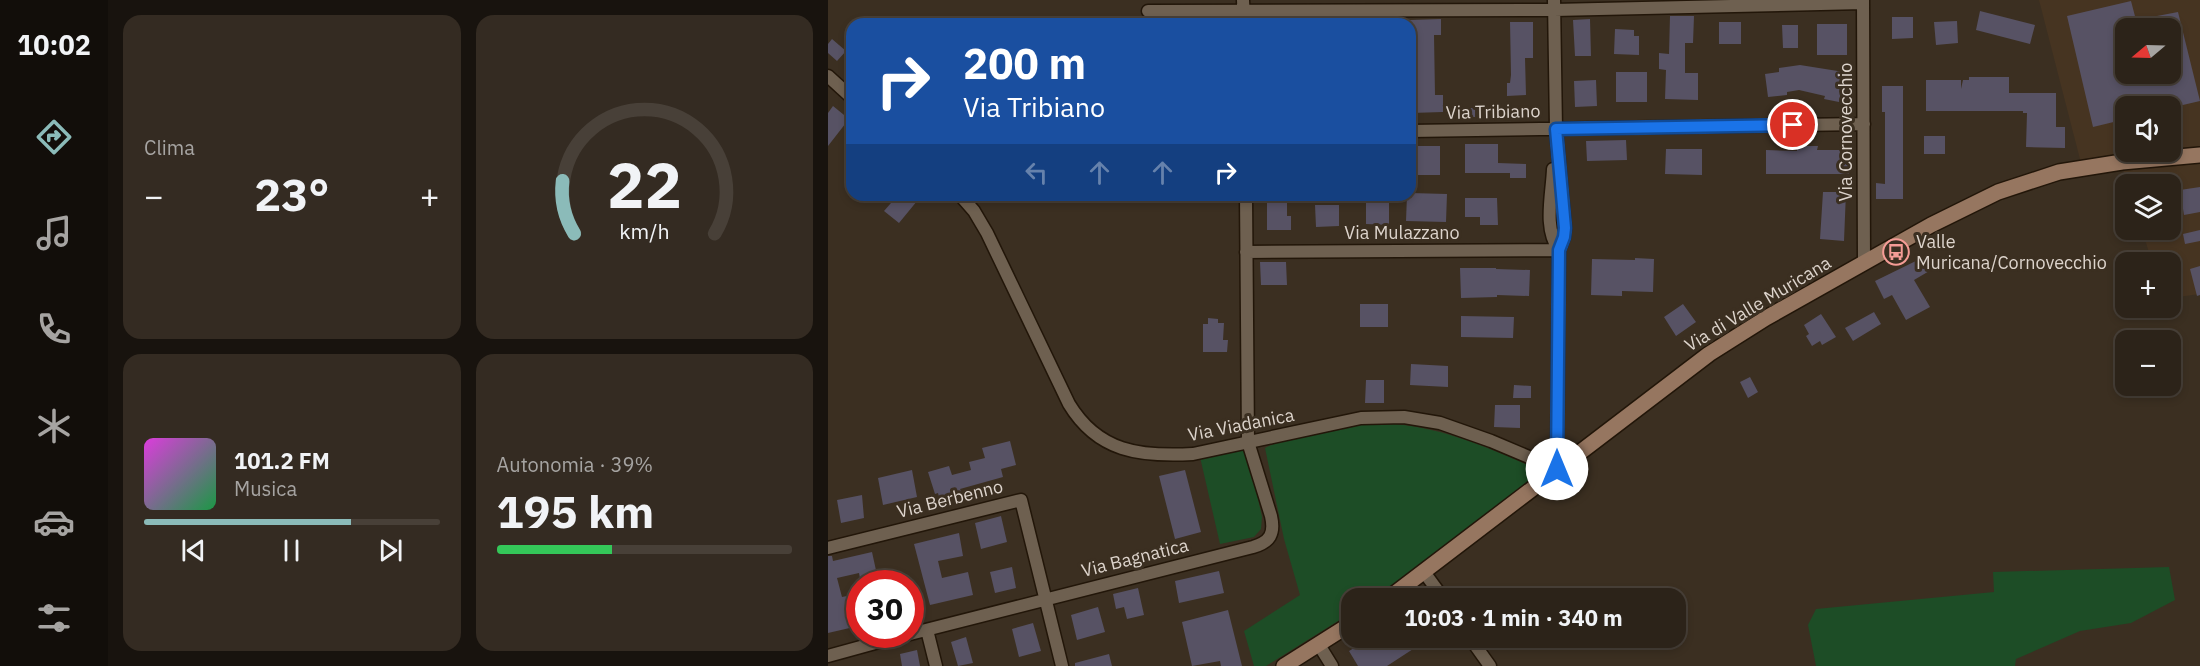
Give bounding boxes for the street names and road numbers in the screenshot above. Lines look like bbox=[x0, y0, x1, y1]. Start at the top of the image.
street label: Via Cornovecchio bbox=[1834, 63, 1857, 201]
street label: Via Tribiano bbox=[1445, 99, 1541, 124]
street label: Via Mulazzano bbox=[1344, 221, 1460, 244]
street label: Via di Valle Muricana bbox=[1680, 251, 1835, 356]
street label: Via Viadanica bbox=[1186, 403, 1296, 446]
street label: Via Berbenno bbox=[894, 474, 1005, 523]
street label: Via Bagnatica bbox=[1079, 533, 1191, 582]

